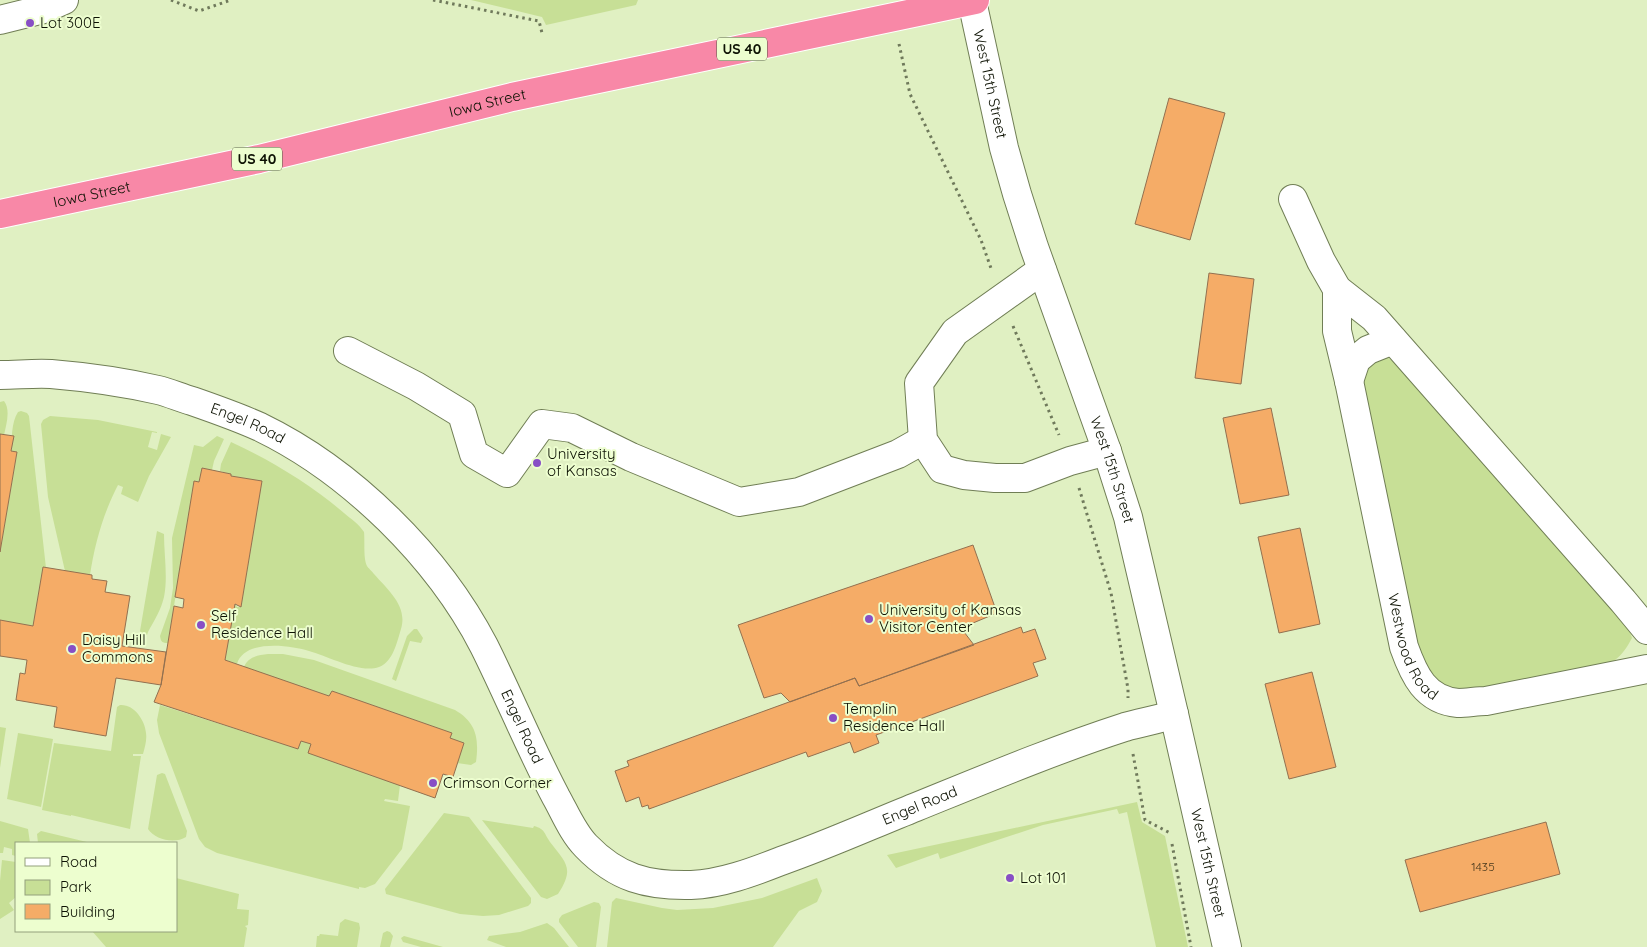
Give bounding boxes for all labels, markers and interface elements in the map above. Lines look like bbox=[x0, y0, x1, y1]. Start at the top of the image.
place label: Lot 300E bbox=[40, 13, 100, 32]
marker: Lot 300E bbox=[24, 17, 36, 29]
street label: West 15th Street bbox=[969, 27, 1012, 140]
road number: US 40 bbox=[717, 38, 767, 61]
street label: Iowa Street bbox=[447, 84, 527, 121]
road number: US 40 bbox=[232, 148, 282, 170]
street label: Iowa Street bbox=[52, 177, 132, 211]
street label: Engel Road bbox=[208, 398, 289, 447]
street label: West 15th Street bbox=[1086, 413, 1139, 525]
place label: University of Kansas bbox=[547, 444, 617, 480]
marker: University of Kansas bbox=[531, 457, 543, 469]
street label: Westwood Road bbox=[1384, 591, 1442, 704]
place label: University of Kansas Visitor Center bbox=[879, 600, 1021, 636]
place label: Self Residence Hall bbox=[211, 606, 313, 642]
marker: University of Kansas Visitor Center bbox=[863, 613, 875, 625]
marker: Self Residence Hall bbox=[195, 619, 207, 631]
place label: Daisy Hill Commons bbox=[82, 630, 153, 666]
marker: Daisy Hill Commons bbox=[66, 643, 78, 655]
street label: Engel Road bbox=[497, 686, 548, 766]
place label: Templin Residence Hall bbox=[843, 699, 945, 735]
marker: Templin Residence Hall bbox=[827, 712, 839, 724]
place label: Crimson Corner bbox=[443, 773, 552, 792]
marker: Crimson Corner bbox=[427, 777, 439, 789]
street label: Engel Road bbox=[879, 781, 960, 829]
street label: West 15th Street bbox=[1187, 806, 1230, 919]
legend bbox=[15, 842, 178, 932]
text: Road bbox=[60, 852, 97, 871]
house number: 1435 bbox=[1471, 859, 1495, 874]
place label: Lot 101 bbox=[1020, 868, 1066, 887]
marker: Lot 101 bbox=[1004, 872, 1016, 884]
text: Park bbox=[60, 877, 92, 896]
text: Building bbox=[60, 902, 115, 921]

